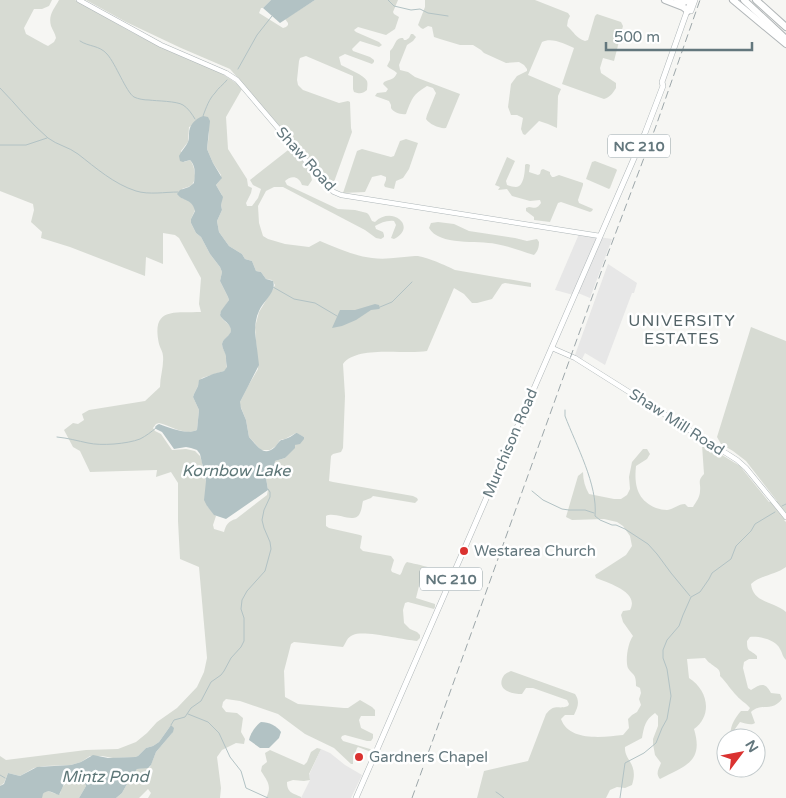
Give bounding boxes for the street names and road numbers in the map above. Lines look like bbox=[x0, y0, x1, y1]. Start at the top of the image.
street label: Shaw Road bbox=[273, 123, 339, 195]
road number: NC 210 bbox=[608, 134, 670, 158]
street label: Shaw Mill Road bbox=[626, 385, 728, 459]
street label: Murchison Road bbox=[479, 386, 541, 500]
road number: NC 210 bbox=[420, 568, 482, 590]

